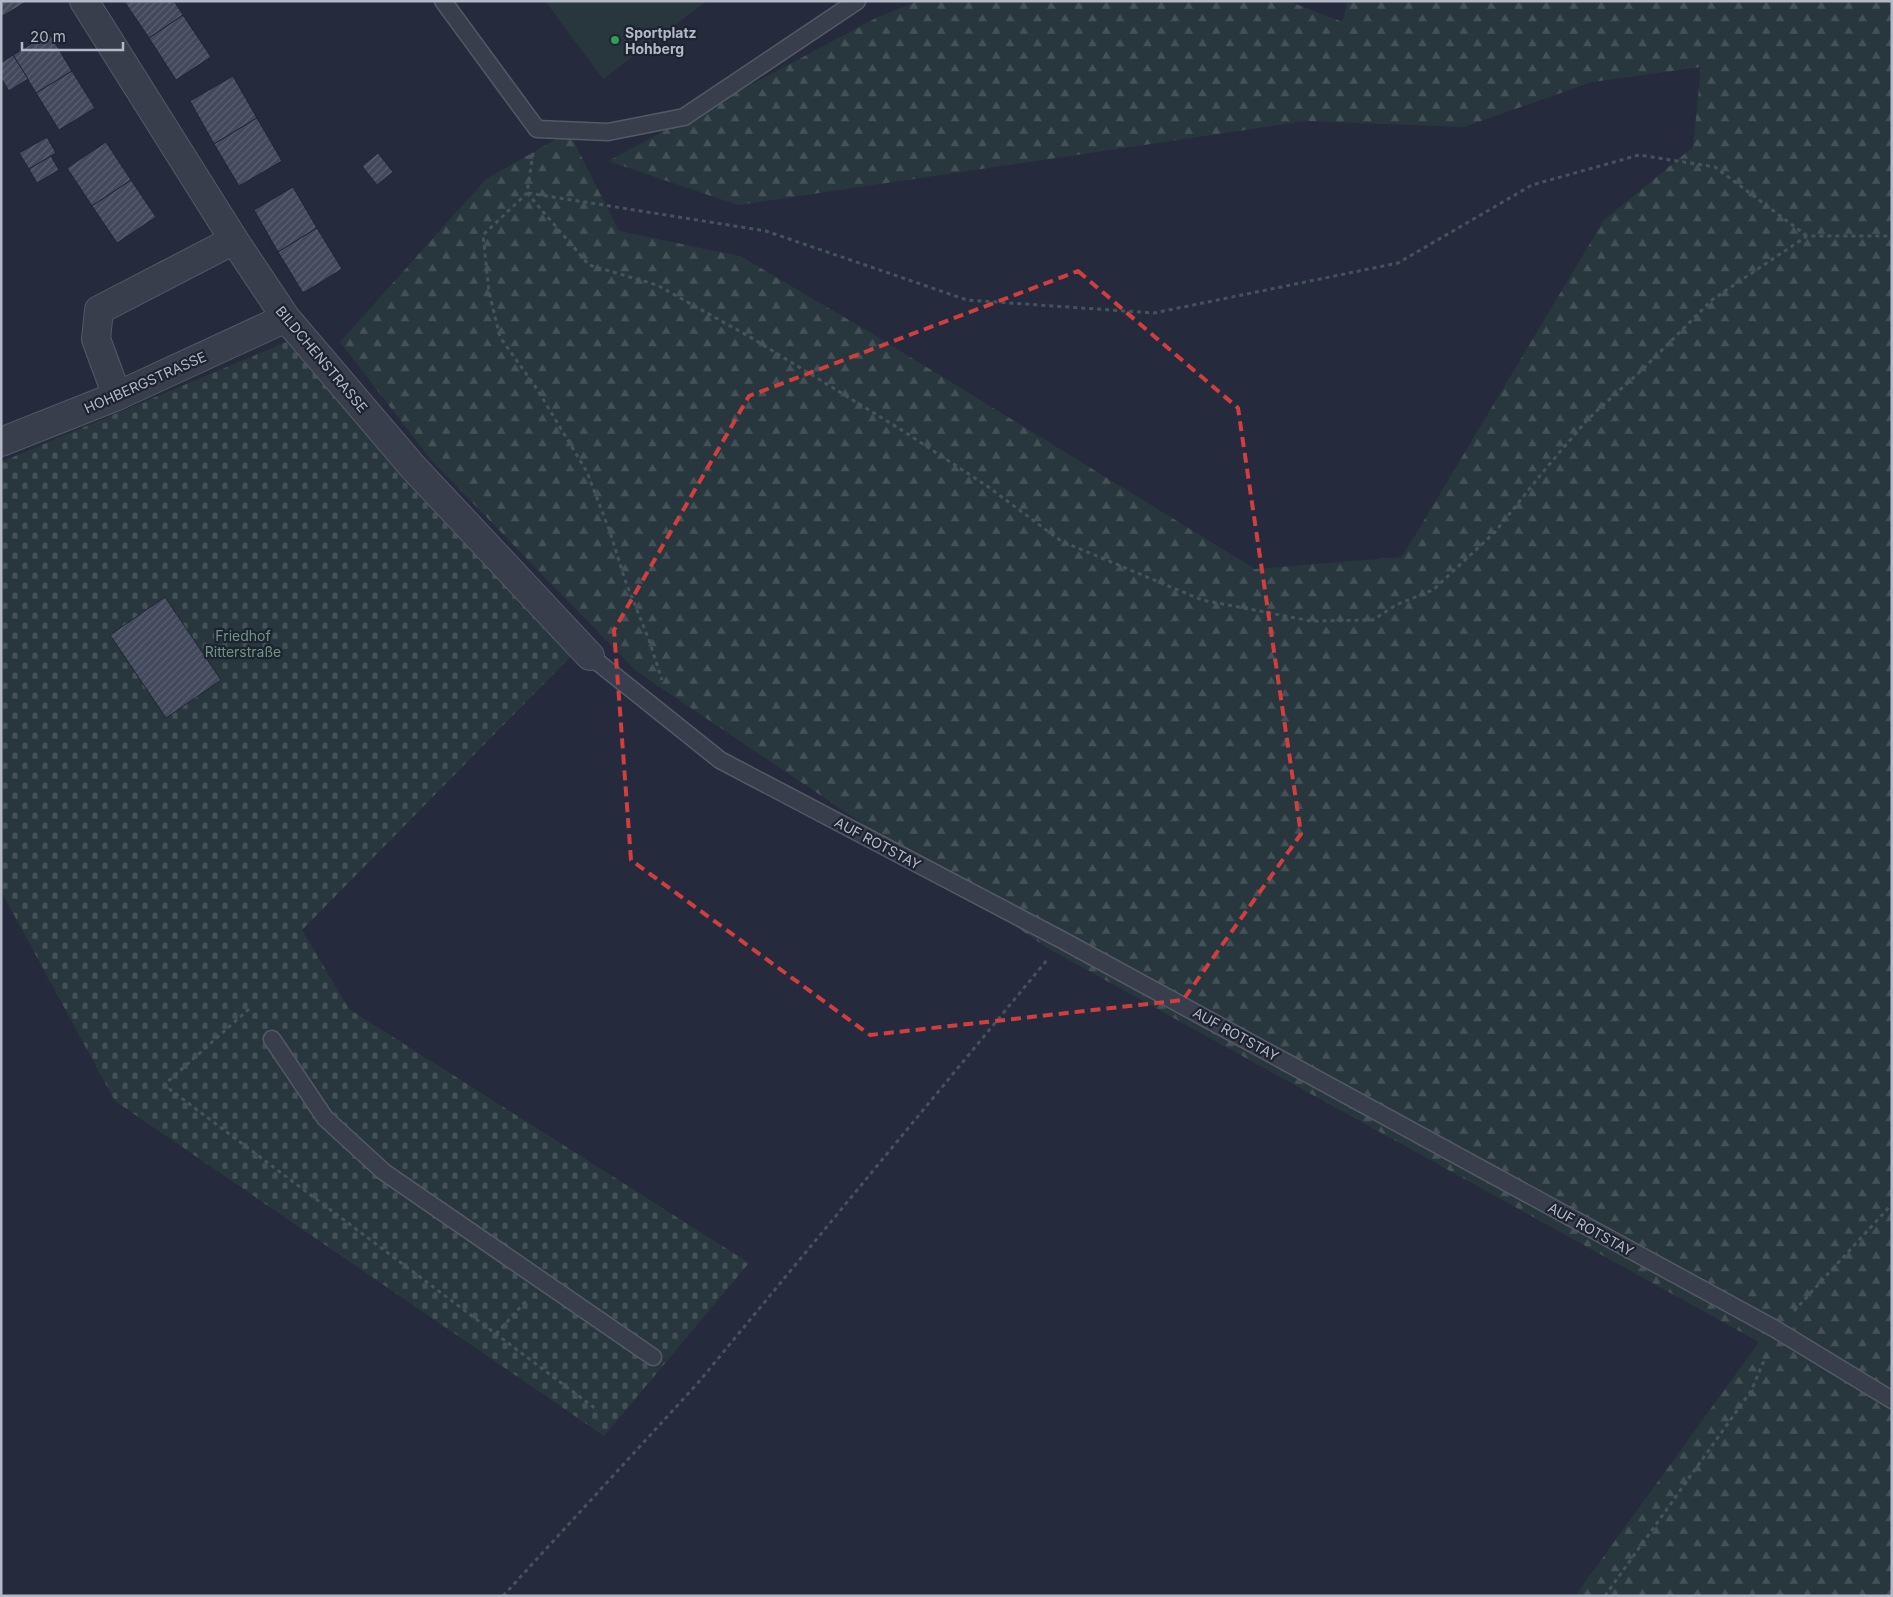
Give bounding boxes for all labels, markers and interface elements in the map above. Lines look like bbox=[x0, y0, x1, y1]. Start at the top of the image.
scale bar bbox=[22, 20, 124, 52]
place label: Sportplatz Hohberg bbox=[625, 24, 697, 57]
text: 20 m bbox=[30, 27, 66, 46]
marker: Sportplatz Hohberg bbox=[609, 34, 621, 46]
street label: BILDCHENSTRASSE bbox=[273, 302, 371, 416]
street label: HOHBERGSTRASSE bbox=[81, 347, 209, 417]
park label: Friedhof Ritterstraße bbox=[205, 627, 281, 660]
street label: AUF ROTSTAY bbox=[832, 813, 924, 873]
street label: AUF ROTSTAY bbox=[1190, 1003, 1282, 1065]
street label: AUF ROTSTAY bbox=[1545, 1198, 1637, 1260]

